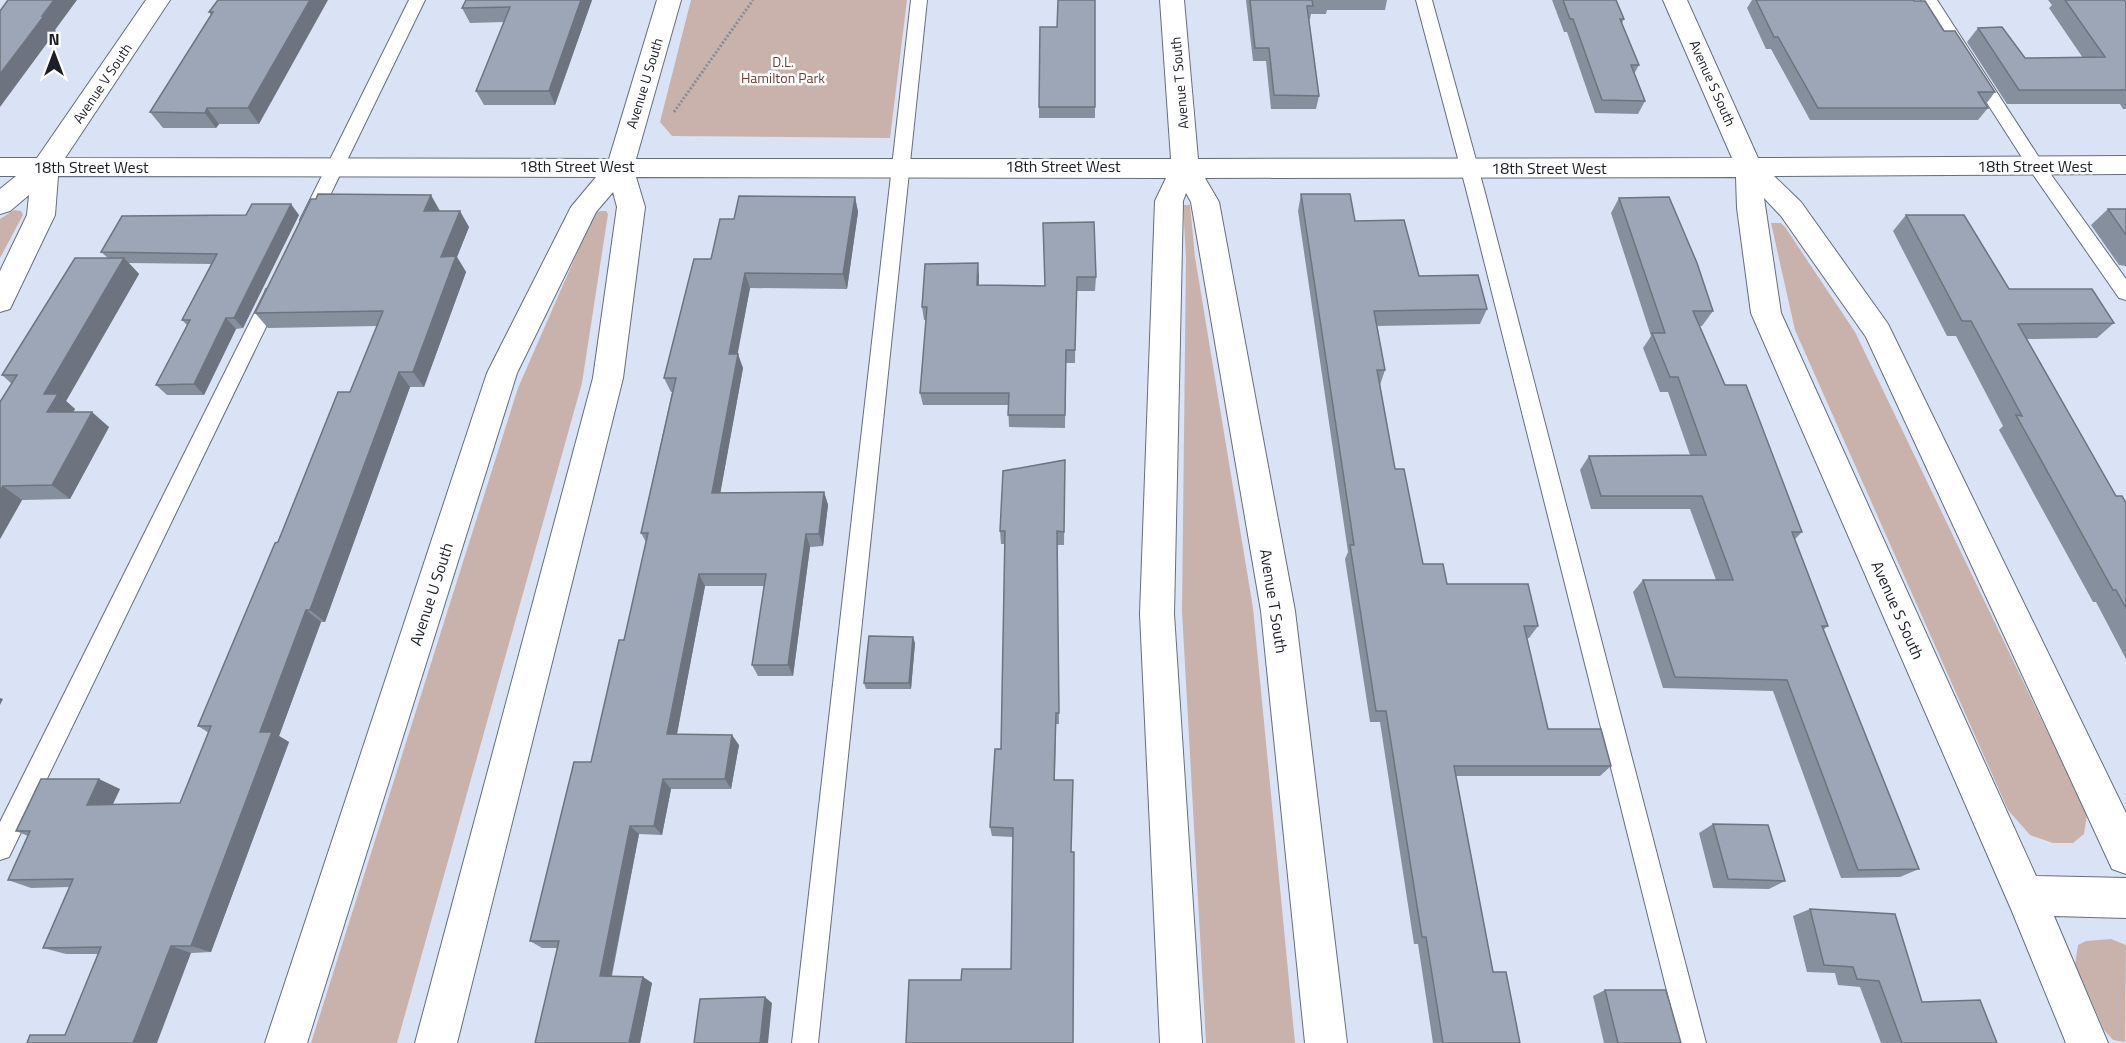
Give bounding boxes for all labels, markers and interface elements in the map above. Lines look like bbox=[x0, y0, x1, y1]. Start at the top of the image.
north arrow bbox=[24, 24, 84, 84]
text: N bbox=[48, 27, 60, 51]
street label: Avenue U South bbox=[620, 35, 668, 131]
street label: Avenue T South bbox=[1165, 36, 1193, 130]
street label: Avenue S South bbox=[1685, 37, 1741, 129]
street label: Avenue V South bbox=[67, 39, 137, 127]
park label: D.L. Hamilton Park bbox=[741, 51, 825, 88]
street label: 18th Street West bbox=[519, 154, 635, 178]
street label: 18th Street West bbox=[1005, 154, 1121, 178]
street label: 18th Street West bbox=[1977, 154, 2093, 178]
street label: 18th Street West bbox=[33, 155, 149, 179]
street label: 18th Street West bbox=[1491, 156, 1607, 180]
street label: Avenue U South bbox=[403, 539, 459, 649]
street label: Avenue T South bbox=[1254, 547, 1294, 655]
street label: Avenue S South bbox=[1866, 557, 1930, 663]

